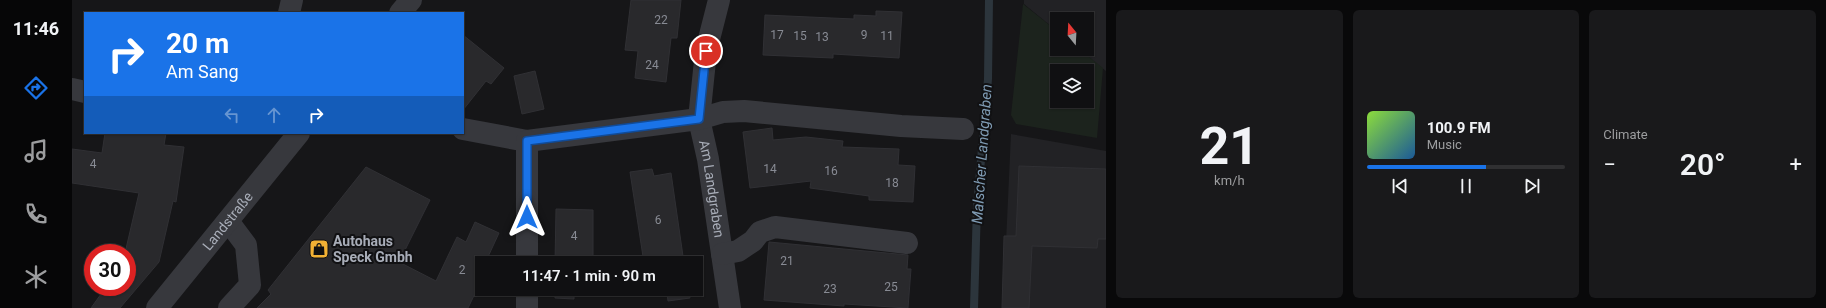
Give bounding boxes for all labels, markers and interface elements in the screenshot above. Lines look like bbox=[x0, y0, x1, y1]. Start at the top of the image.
north arrow bbox=[1050, 12, 1094, 56]
map controls bbox=[1050, 12, 1094, 108]
house number: 22 bbox=[654, 13, 668, 27]
text: 11:46 bbox=[13, 18, 59, 39]
text: 20 m bbox=[166, 27, 229, 60]
icon: right bbox=[100, 28, 152, 80]
house number: 17 bbox=[770, 28, 784, 42]
house number: 9 bbox=[861, 28, 867, 42]
house number: 15 bbox=[793, 29, 807, 43]
house number: 11 bbox=[880, 29, 894, 43]
house number: 13 bbox=[815, 30, 829, 44]
pin bbox=[689, 34, 723, 68]
icon: arrive bbox=[695, 40, 717, 62]
house number: 24 bbox=[645, 58, 659, 72]
text: Am Sang bbox=[166, 61, 239, 82]
button: layers bbox=[1050, 64, 1094, 108]
icon: directions bbox=[22, 74, 50, 102]
water label: Malscher Landgraben bbox=[968, 83, 996, 225]
icon: left bbox=[221, 104, 243, 126]
icon: ahead bbox=[263, 104, 285, 126]
icon: right bbox=[305, 104, 327, 126]
text: 21 bbox=[1199, 116, 1259, 177]
text: 100.9 FM bbox=[1427, 119, 1491, 137]
text: Climate bbox=[1603, 127, 1648, 142]
icon: music bbox=[22, 137, 50, 165]
text: Music bbox=[1427, 137, 1462, 152]
street label: Am Landgraben bbox=[696, 138, 728, 239]
text: 20° bbox=[1680, 147, 1726, 182]
text: − bbox=[1603, 152, 1616, 177]
text: + bbox=[1790, 152, 1802, 177]
house number: 4 bbox=[90, 157, 97, 171]
house number: 14 bbox=[763, 162, 777, 176]
house number: 16 bbox=[824, 164, 838, 178]
text: km/h bbox=[1214, 173, 1245, 188]
icon: previous bbox=[1389, 175, 1411, 197]
icon: pause bbox=[1455, 175, 1477, 197]
icon: next bbox=[1521, 175, 1543, 197]
house number: 18 bbox=[885, 176, 899, 190]
street label: Landstraße bbox=[199, 189, 256, 253]
position arrow bbox=[506, 196, 548, 238]
icon: phone bbox=[22, 200, 50, 228]
house number: 6 bbox=[655, 213, 662, 227]
house number: 4 bbox=[571, 229, 578, 243]
place label: Autohaus Speck Gmbh bbox=[333, 233, 413, 265]
shop icon: Autohaus Speck Gmbh bbox=[308, 238, 330, 260]
speed limit sign: 30 bbox=[84, 244, 136, 296]
house number: 21 bbox=[780, 254, 794, 268]
icon: climate bbox=[22, 263, 50, 291]
house number: 2 bbox=[459, 263, 466, 277]
text: 11:47 · 1 min · 90 m bbox=[522, 267, 656, 285]
house number: 25 bbox=[884, 280, 898, 294]
house number: 23 bbox=[823, 282, 837, 296]

